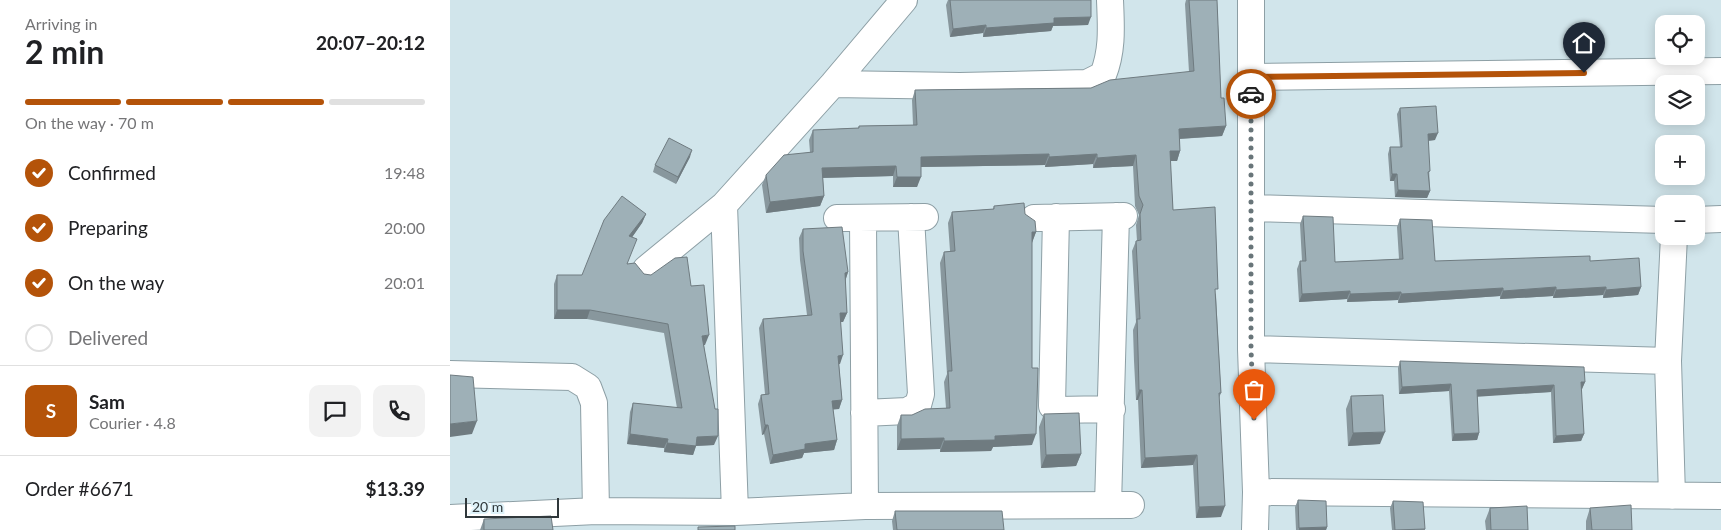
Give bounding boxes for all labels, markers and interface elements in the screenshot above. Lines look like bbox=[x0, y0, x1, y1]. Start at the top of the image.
text: Arriving in bbox=[25, 14, 98, 33]
map controls bbox=[1655, 15, 1705, 245]
button: locate bbox=[1655, 15, 1705, 65]
pin bbox=[1563, 22, 1605, 73]
icon: home bbox=[1570, 29, 1598, 57]
text: 20:07–20:12 bbox=[316, 31, 425, 54]
text: 2 min bbox=[25, 32, 104, 71]
courier bbox=[1226, 69, 1276, 119]
button: layers bbox=[1655, 75, 1705, 125]
icon: car bbox=[1237, 80, 1265, 108]
text: On the way · 70 m bbox=[25, 113, 154, 132]
button: + bbox=[1655, 135, 1705, 185]
icon: check bbox=[25, 159, 53, 187]
text: Confirmed bbox=[68, 161, 156, 184]
text: 19:48 bbox=[384, 163, 425, 182]
button: − bbox=[1655, 195, 1705, 245]
icon: check bbox=[25, 214, 53, 242]
text: Preparing bbox=[68, 216, 148, 239]
text: 20:00 bbox=[384, 218, 425, 237]
icon: check bbox=[25, 269, 53, 297]
text: On the way bbox=[68, 271, 164, 294]
text: 20:01 bbox=[384, 273, 425, 292]
text: Delivered bbox=[68, 326, 148, 349]
pin bbox=[1233, 369, 1275, 420]
icon: bag bbox=[1240, 376, 1268, 404]
button: chat bbox=[309, 385, 361, 437]
button: phone bbox=[373, 385, 425, 437]
text: Sam bbox=[89, 390, 125, 413]
text: S bbox=[46, 399, 56, 422]
text: Courier · 4.8 bbox=[89, 413, 176, 432]
text: Order #6671 bbox=[25, 477, 134, 500]
text: $13.39 bbox=[365, 477, 425, 500]
scale bar bbox=[465, 495, 559, 518]
text: 20 m bbox=[472, 498, 503, 515]

